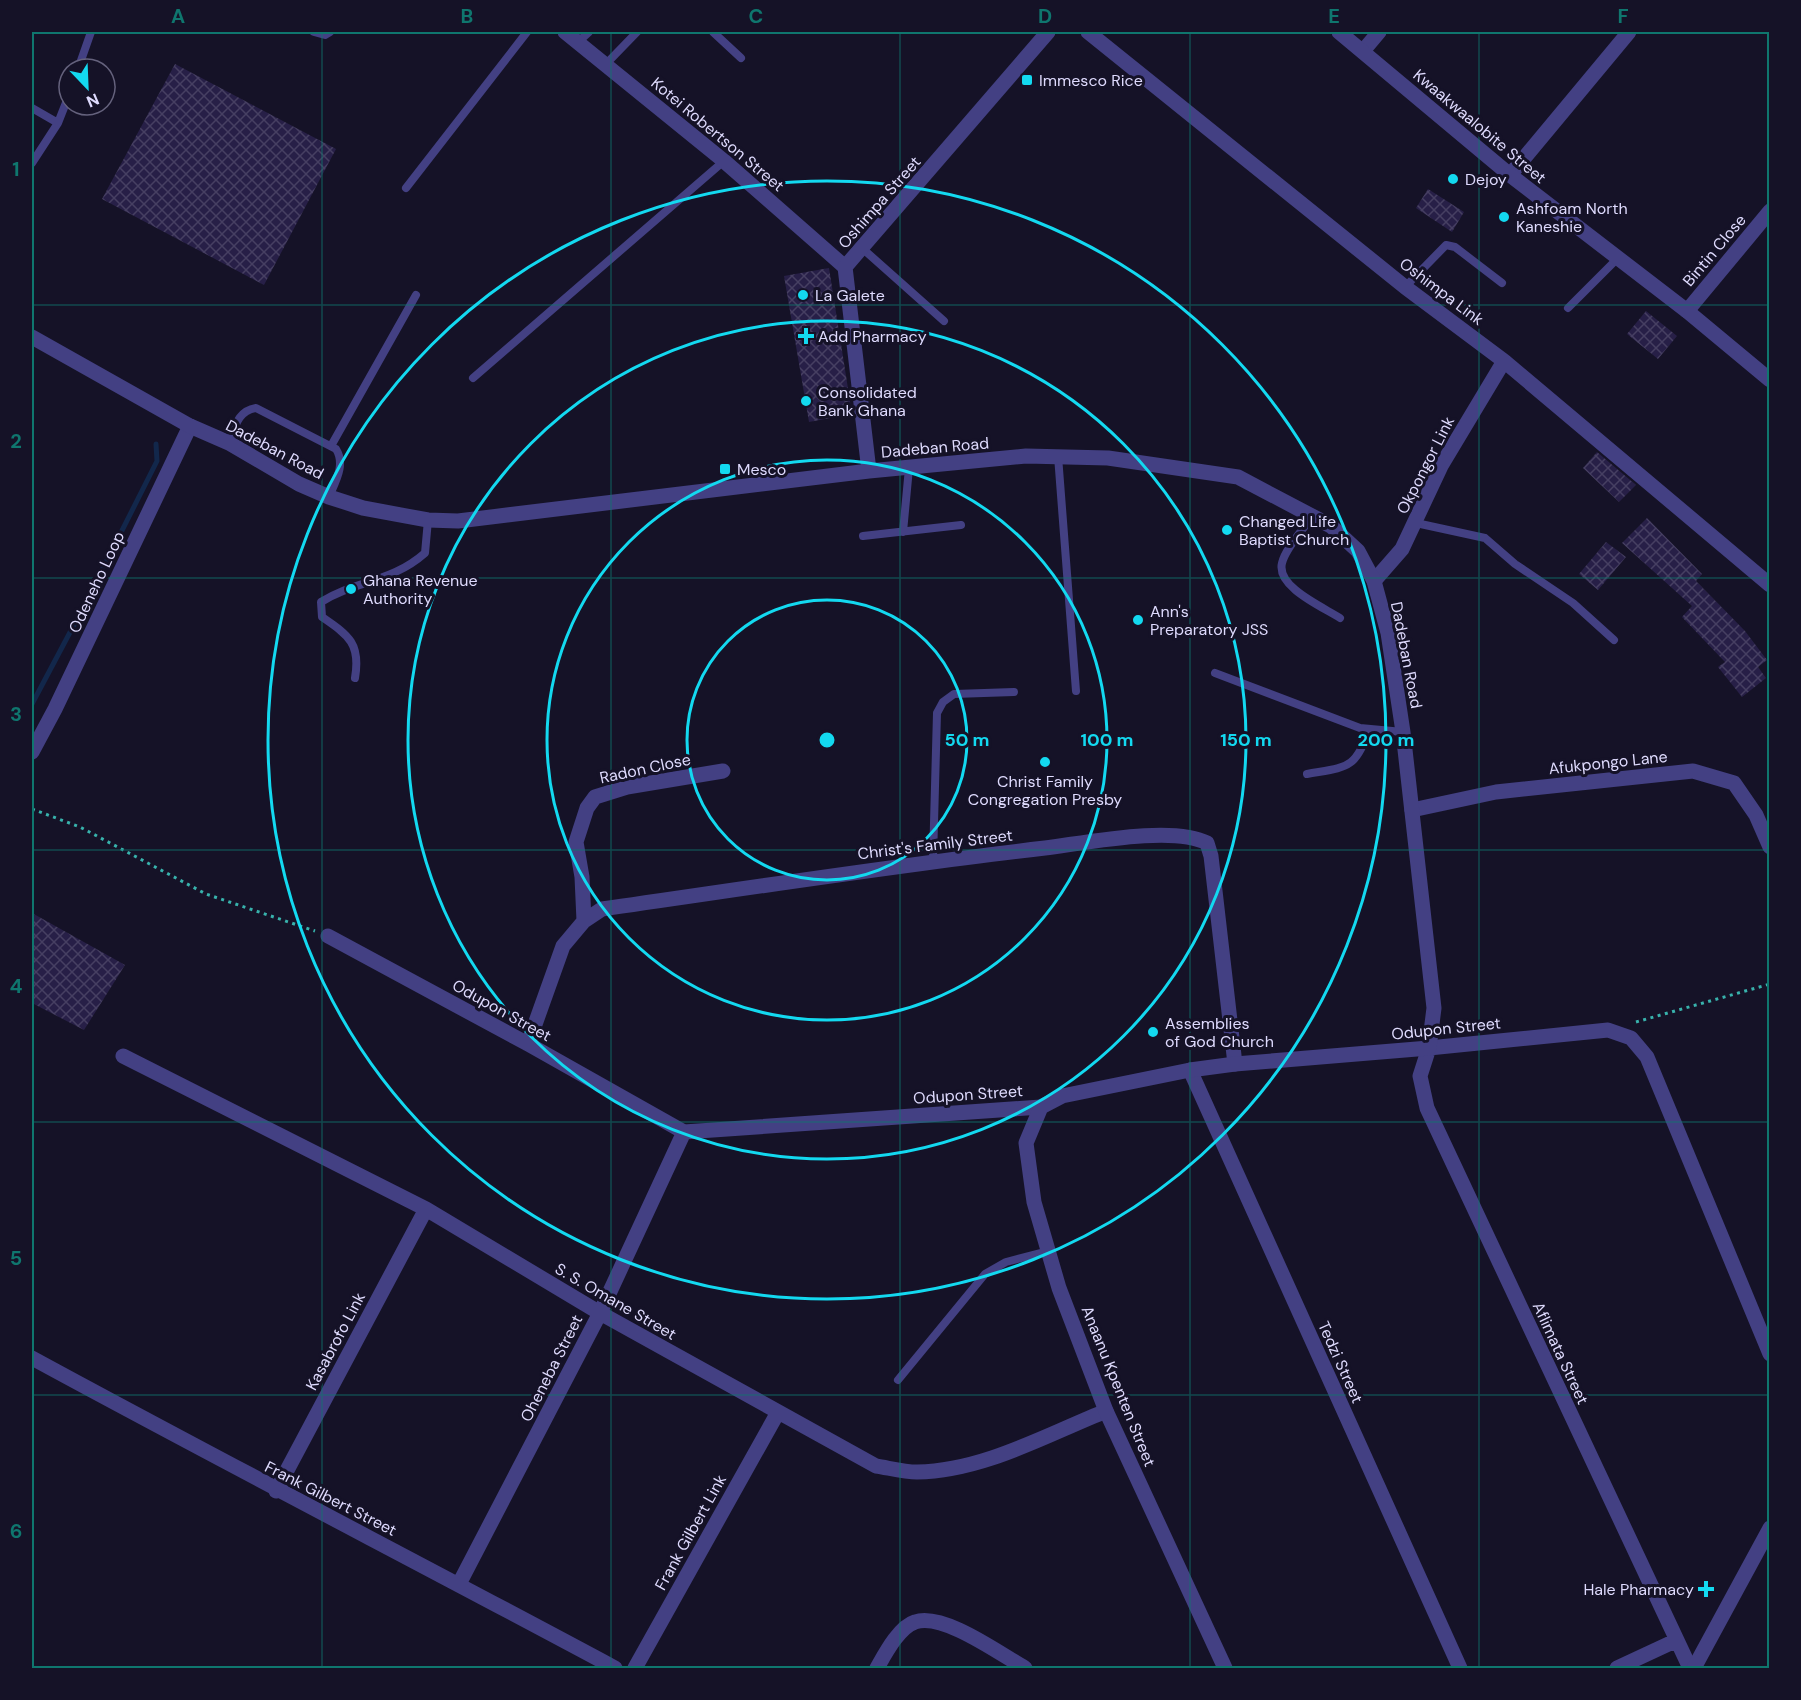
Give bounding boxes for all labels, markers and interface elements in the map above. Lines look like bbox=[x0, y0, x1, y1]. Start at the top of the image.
text: A bbox=[171, 3, 185, 29]
text: B bbox=[461, 3, 473, 29]
text: C bbox=[749, 3, 763, 29]
text: D bbox=[1038, 3, 1052, 29]
text: E bbox=[1328, 3, 1340, 29]
text: F bbox=[1617, 3, 1629, 29]
north arrow bbox=[57, 57, 117, 117]
street label: Kwaakwaalobite Street bbox=[1409, 65, 1550, 188]
place label: Immesco Rice bbox=[1039, 70, 1143, 91]
street label: Kotei Robertson Street bbox=[647, 73, 789, 196]
marker: Immesco Rice bbox=[1020, 73, 1034, 87]
text: N bbox=[83, 88, 102, 112]
street label: Oshimpa Street bbox=[833, 152, 925, 253]
text: 1 bbox=[12, 156, 20, 182]
place label: Dejoy bbox=[1465, 169, 1507, 190]
marker: Dejoy bbox=[1446, 172, 1460, 186]
place label: Ashfoam North Kaneshie bbox=[1516, 198, 1628, 237]
marker: Ashfoam North Kaneshie bbox=[1497, 210, 1511, 224]
street label: Bintin Close bbox=[1678, 210, 1751, 291]
street label: Oshimpa Link bbox=[1395, 253, 1488, 330]
place label: La Galete bbox=[815, 285, 885, 306]
marker: La Galete bbox=[796, 288, 810, 302]
place label: Add Pharmacy bbox=[818, 326, 927, 347]
marker: Add Pharmacy bbox=[799, 329, 813, 343]
place label: Consolidated Bank Ghana bbox=[818, 382, 917, 421]
marker: Consolidated Bank Ghana bbox=[799, 394, 813, 408]
street label: Okpongor Link bbox=[1392, 413, 1459, 518]
street label: Dadeban Road bbox=[222, 415, 327, 484]
text: 2 bbox=[10, 428, 22, 454]
street label: Dadeban Road bbox=[880, 432, 990, 463]
place label: Mesco bbox=[737, 459, 786, 480]
marker: Mesco bbox=[718, 462, 732, 476]
place label: Changed Life Baptist Church bbox=[1239, 511, 1349, 550]
marker: Changed Life Baptist Church bbox=[1220, 523, 1234, 537]
street label: Odeneho Loop bbox=[64, 528, 129, 636]
place label: Ghana Revenue Authority bbox=[363, 570, 478, 609]
marker: Ghana Revenue Authority bbox=[344, 582, 358, 596]
street label: Dadeban Road bbox=[1386, 600, 1427, 710]
place label: Ann's Preparatory JSS bbox=[1150, 601, 1268, 640]
marker: Ann's Preparatory JSS bbox=[1131, 613, 1145, 627]
text: 3 bbox=[10, 701, 22, 727]
text: 50 m bbox=[944, 728, 990, 752]
text: 100 m bbox=[1080, 728, 1134, 752]
text: 150 m bbox=[1220, 728, 1272, 752]
text: 200 m bbox=[1358, 728, 1414, 752]
centre of rings bbox=[817, 730, 837, 750]
street label: Afukpongo Lane bbox=[1548, 746, 1669, 779]
street label: Radon Close bbox=[598, 749, 693, 788]
marker: Christ Family Congregation Presby bbox=[1038, 755, 1052, 769]
place label: Christ Family Congregation Presby bbox=[968, 771, 1122, 810]
street label: Christ's Family Street bbox=[856, 825, 1014, 864]
text: 4 bbox=[10, 973, 23, 999]
street label: Odupon Street bbox=[449, 975, 555, 1046]
street label: Odupon Street bbox=[1390, 1012, 1502, 1045]
place label: Assemblies of God Church bbox=[1165, 1013, 1274, 1052]
marker: Assemblies of God Church bbox=[1146, 1025, 1160, 1039]
street label: Odupon Street bbox=[912, 1080, 1024, 1109]
text: 5 bbox=[10, 1245, 22, 1271]
street label: S. S. Omane Street bbox=[551, 1258, 680, 1345]
street label: Kasabrofo Link bbox=[301, 1289, 370, 1394]
street label: Aflimata Street bbox=[1528, 1299, 1593, 1408]
street label: Anaanu Kpenten Street bbox=[1077, 1303, 1160, 1470]
street label: Oheneba Street bbox=[515, 1311, 587, 1425]
street label: Tedzi Street bbox=[1313, 1318, 1368, 1406]
street label: Frank Gilbert Street bbox=[261, 1456, 400, 1541]
street label: Frank Gilbert Link bbox=[650, 1471, 731, 1594]
text: 6 bbox=[10, 1518, 22, 1544]
place label: Hale Pharmacy bbox=[1583, 1579, 1694, 1600]
marker: Hale Pharmacy bbox=[1699, 1582, 1713, 1596]

